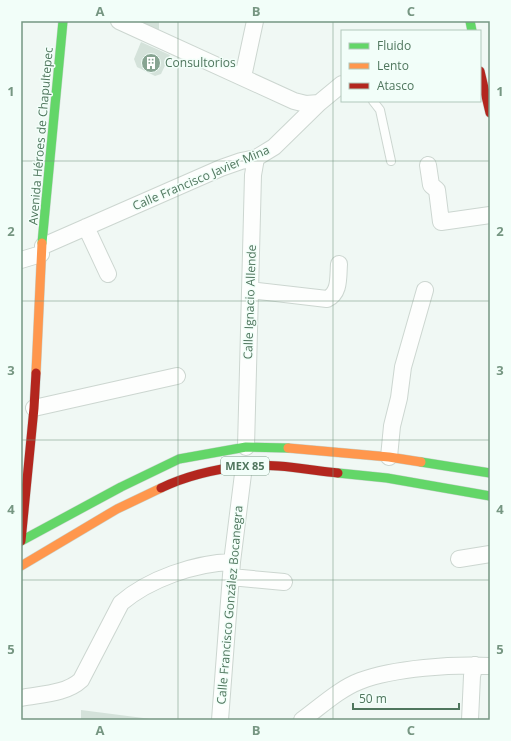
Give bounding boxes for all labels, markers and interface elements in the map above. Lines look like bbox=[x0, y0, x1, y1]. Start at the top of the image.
text: A bbox=[96, 2, 105, 20]
text: B bbox=[252, 2, 261, 20]
text: C bbox=[407, 2, 415, 20]
legend bbox=[341, 30, 481, 102]
text: Fluido bbox=[377, 37, 411, 54]
street label: Avenida Héroes de Chapultepec bbox=[24, 46, 57, 226]
building icon: Consultorios bbox=[140, 52, 162, 74]
place label: Consultorios bbox=[165, 54, 236, 71]
text: Lento bbox=[377, 57, 409, 74]
text: Atasco bbox=[377, 77, 414, 94]
text: 1 bbox=[7, 82, 15, 100]
text: 1 bbox=[496, 82, 504, 100]
street label: Calle Francisco Javier Mina bbox=[130, 141, 272, 214]
text: 2 bbox=[7, 222, 15, 240]
text: 2 bbox=[496, 222, 504, 240]
street label: Calle Ignacio Allende bbox=[239, 244, 260, 360]
text: 3 bbox=[7, 361, 15, 379]
text: 3 bbox=[496, 361, 504, 379]
road number: MEX 85 bbox=[221, 457, 269, 475]
text: 4 bbox=[7, 500, 15, 518]
text: 4 bbox=[496, 500, 504, 518]
street label: Calle Francisco González Bocanegra bbox=[212, 505, 247, 705]
text: 5 bbox=[7, 640, 15, 658]
text: 5 bbox=[496, 640, 504, 658]
scale bar bbox=[353, 685, 459, 711]
text: 50 m bbox=[359, 690, 387, 707]
text: A bbox=[96, 721, 105, 739]
text: B bbox=[252, 721, 261, 739]
text: C bbox=[407, 721, 415, 739]

